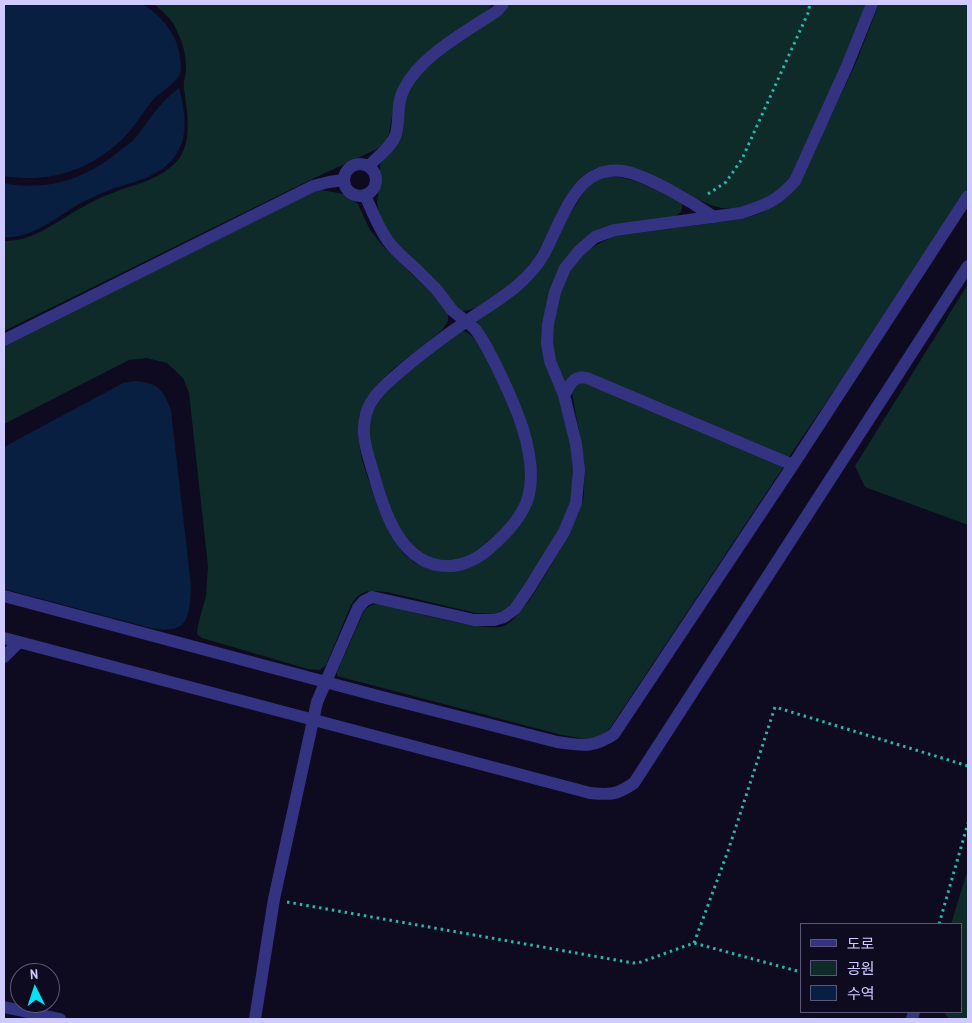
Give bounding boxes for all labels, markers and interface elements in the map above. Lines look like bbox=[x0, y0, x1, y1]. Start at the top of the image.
legend bbox=[800, 923, 962, 1013]
text: 도로 bbox=[847, 933, 875, 954]
text: 공원 bbox=[847, 958, 875, 979]
north arrow bbox=[10, 963, 60, 1013]
text: N bbox=[29, 965, 39, 983]
text: 수역 bbox=[847, 983, 875, 1004]

